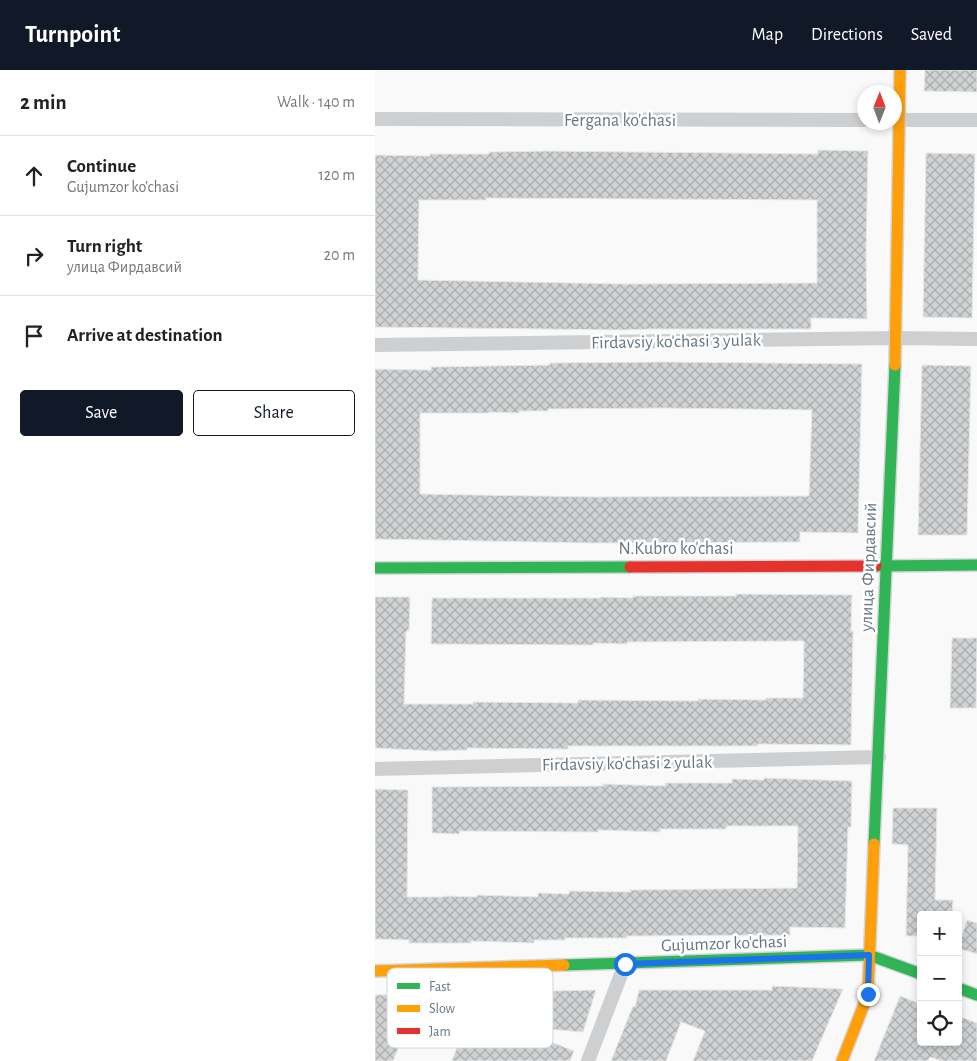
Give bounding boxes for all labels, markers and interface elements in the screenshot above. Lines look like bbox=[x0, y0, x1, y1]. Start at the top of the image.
text: Turnpoint bbox=[25, 23, 120, 47]
text: Map bbox=[752, 26, 783, 44]
text: Directions bbox=[811, 26, 883, 44]
text: Saved bbox=[911, 26, 952, 44]
north arrow bbox=[857, 85, 902, 130]
text: 2 min bbox=[20, 92, 67, 113]
text: Walk · 140 m bbox=[277, 94, 355, 110]
street label: Fergana ko'chasi bbox=[564, 112, 676, 130]
text: Continue bbox=[67, 157, 136, 176]
icon: ahead bbox=[20, 162, 48, 190]
text: 120 m bbox=[318, 167, 355, 183]
text: Gujumzor ko'chasi bbox=[67, 179, 179, 195]
text: Turn right bbox=[67, 237, 142, 256]
icon: right bbox=[20, 242, 48, 270]
text: 20 m bbox=[324, 247, 355, 263]
text: улица Фирдавсий bbox=[67, 259, 182, 275]
icon: arrive bbox=[20, 322, 48, 350]
text: Arrive at destination bbox=[67, 326, 223, 345]
street label: Firdavsiy ko'chasi 3 yulak bbox=[591, 332, 762, 352]
button: Save bbox=[20, 390, 183, 436]
button: Share bbox=[193, 390, 355, 436]
street label: улица Фирдавсий bbox=[858, 502, 880, 633]
street label: N.Kubro ko'chasi bbox=[618, 540, 734, 558]
street label: Firdavsiy ko'chasi 2 yulak bbox=[542, 754, 713, 774]
map controls bbox=[917, 911, 962, 1046]
button: + bbox=[917, 911, 962, 956]
street label: Gujumzor ko'chasi bbox=[661, 933, 787, 955]
route start bbox=[614, 953, 637, 976]
button: − bbox=[917, 956, 962, 1001]
legend bbox=[387, 968, 553, 1048]
text: Fast bbox=[429, 980, 451, 994]
route end bbox=[857, 983, 880, 1006]
button: locate bbox=[917, 1001, 962, 1046]
text: Slow bbox=[429, 1002, 456, 1016]
text: Jam bbox=[429, 1025, 451, 1039]

